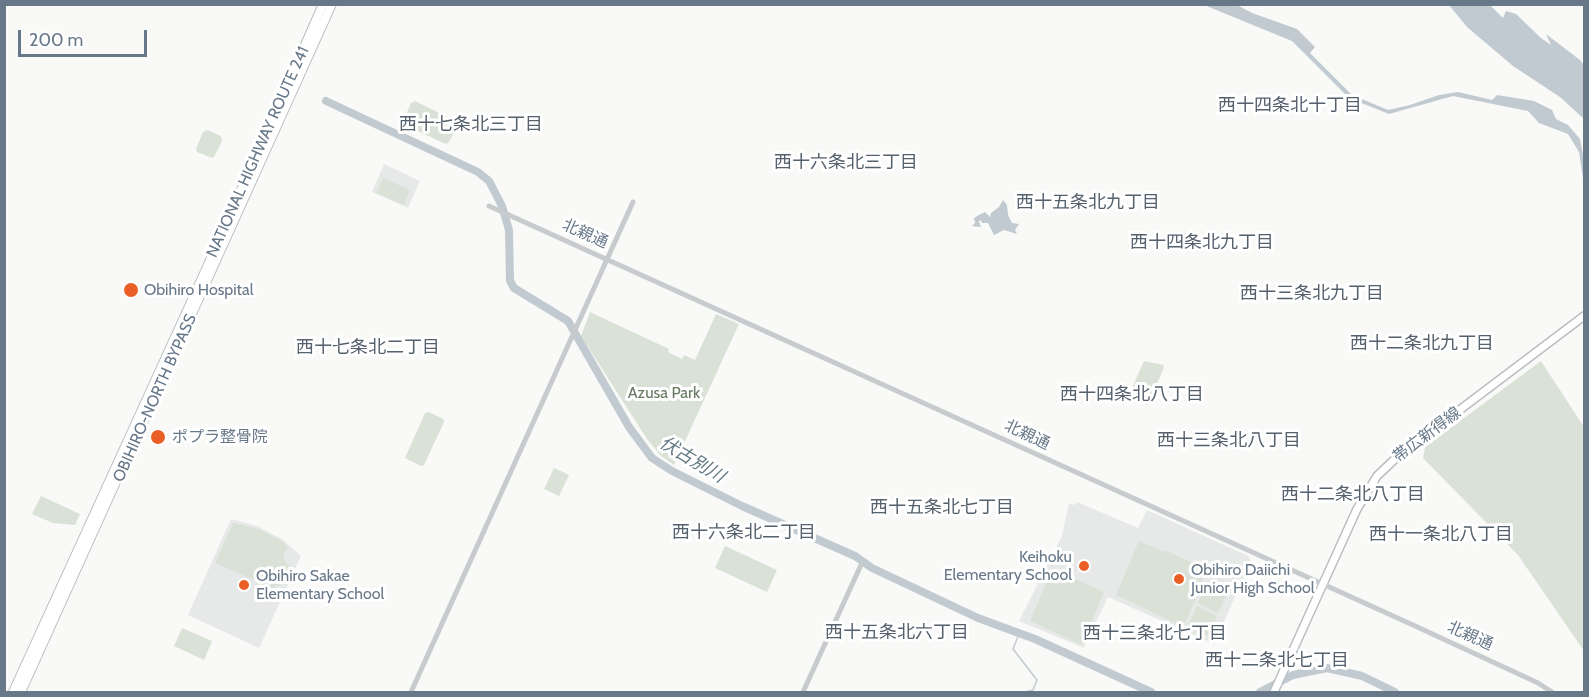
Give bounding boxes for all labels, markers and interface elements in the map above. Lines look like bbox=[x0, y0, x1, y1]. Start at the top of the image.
scale bar bbox=[21, 18, 150, 56]
text: 200 m bbox=[29, 29, 83, 51]
street label: NATIONAL HIGHWAY ROUTE 241 bbox=[203, 44, 313, 260]
district label: 西十四条北十丁目 bbox=[1218, 95, 1362, 117]
district label: 西十七条北三丁目 bbox=[399, 114, 543, 136]
district label: 西十六条北三丁目 bbox=[774, 152, 918, 174]
district label: 西十五条北九丁目 bbox=[1016, 192, 1160, 214]
street label: 北親通 bbox=[559, 215, 611, 253]
district label: 西十四条北九丁目 bbox=[1130, 232, 1274, 254]
place label: Obihiro Hospital bbox=[144, 280, 253, 300]
marker: Obihiro Hospital bbox=[122, 281, 140, 299]
district label: 西十三条北九丁目 bbox=[1240, 283, 1384, 305]
street label: OBIHIRO-NORTH BYPASS bbox=[109, 311, 201, 485]
district label: 西十二条北九丁目 bbox=[1350, 333, 1494, 355]
district label: 西十七条北二丁目 bbox=[296, 337, 440, 359]
park label: Azusa Park bbox=[628, 383, 700, 403]
district label: 西十四条北八丁目 bbox=[1060, 384, 1204, 406]
street label: 帯広新得線 bbox=[1389, 403, 1465, 467]
street label: 北親通 bbox=[1001, 416, 1053, 454]
place label: ポプラ整骨院 bbox=[172, 427, 268, 447]
marker: ポプラ整骨院 bbox=[149, 428, 167, 446]
district label: 西十三条北八丁目 bbox=[1157, 430, 1301, 452]
water label: 伏古別川 bbox=[656, 432, 728, 488]
district label: 西十二条北八丁目 bbox=[1281, 484, 1425, 506]
district label: 西十五条北七丁目 bbox=[870, 497, 1014, 519]
district label: 西十六条北二丁目 bbox=[672, 522, 816, 544]
district label: 西十一条北八丁目 bbox=[1369, 524, 1513, 546]
place label: Keihoku Elementary School bbox=[944, 547, 1072, 585]
marker: Keihoku Elementary School bbox=[1077, 559, 1091, 573]
place label: Obihiro Daiichi Junior High School bbox=[1191, 560, 1315, 598]
place label: Obihiro Sakae Elementary School bbox=[256, 566, 384, 604]
marker: Obihiro Daiichi Junior High School bbox=[1172, 572, 1186, 586]
marker: Obihiro Sakae Elementary School bbox=[237, 578, 251, 592]
street label: 北親通 bbox=[1444, 617, 1496, 655]
district label: 西十五条北六丁目 bbox=[825, 622, 969, 644]
district label: 西十三条北七丁目 bbox=[1083, 623, 1227, 645]
district label: 西十二条北七丁目 bbox=[1205, 650, 1349, 672]

